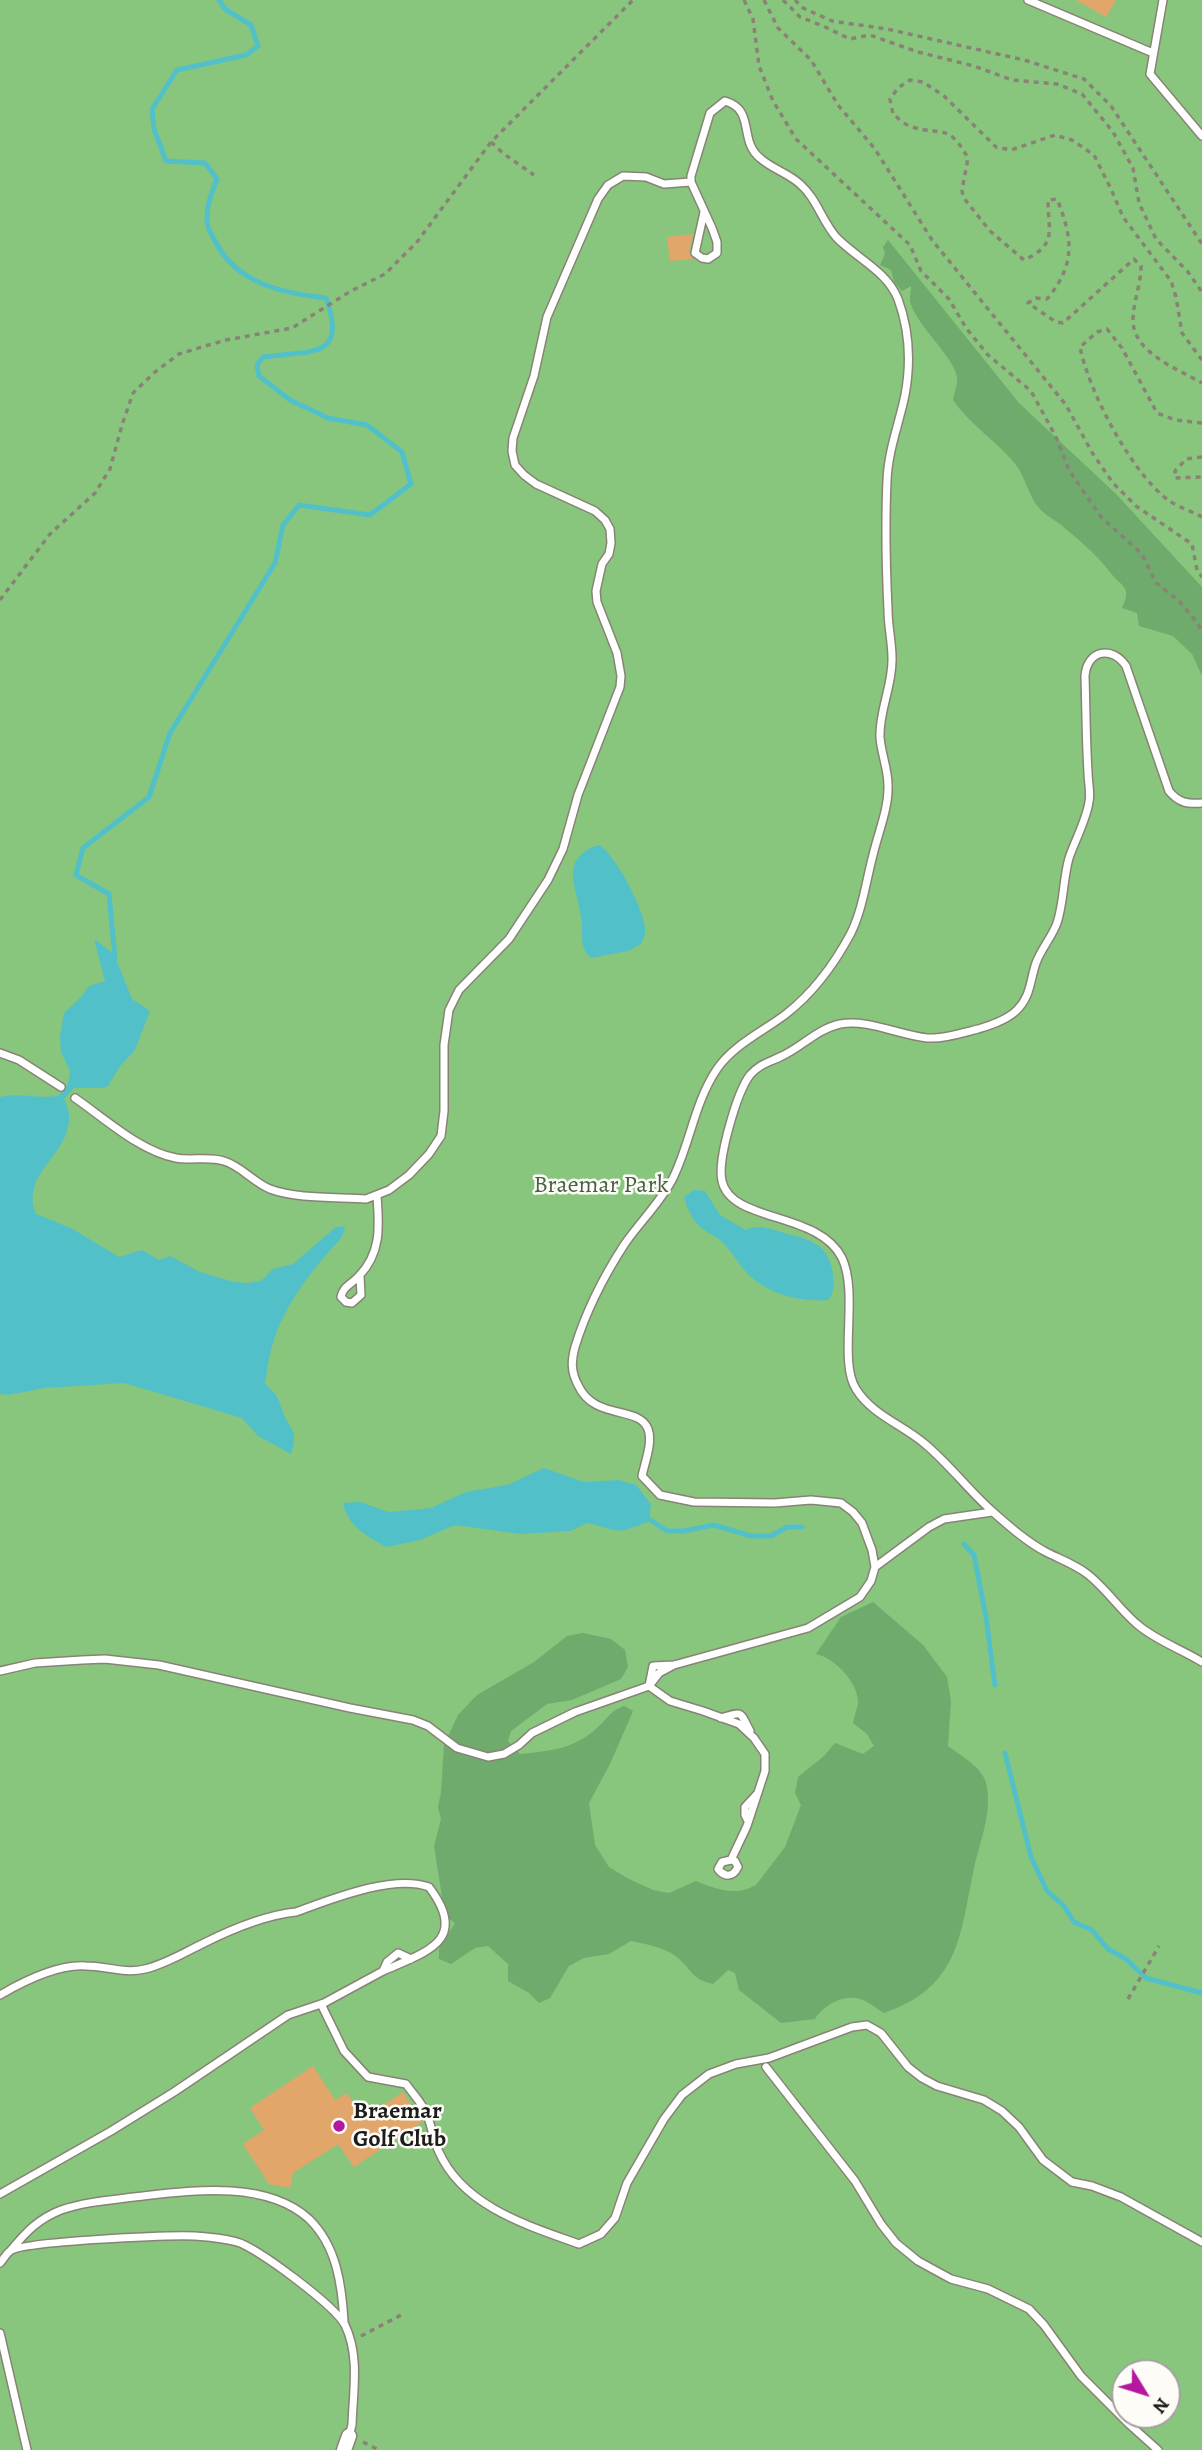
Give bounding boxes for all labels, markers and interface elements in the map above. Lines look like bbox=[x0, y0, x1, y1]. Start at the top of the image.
park label: Braemar Park bbox=[533, 1172, 669, 1200]
place label: Braemar Golf Club bbox=[353, 2098, 446, 2154]
marker: Braemar Golf Club bbox=[331, 2118, 347, 2134]
north arrow bbox=[1111, 2359, 1181, 2429]
text: N bbox=[1146, 2392, 1175, 2419]

